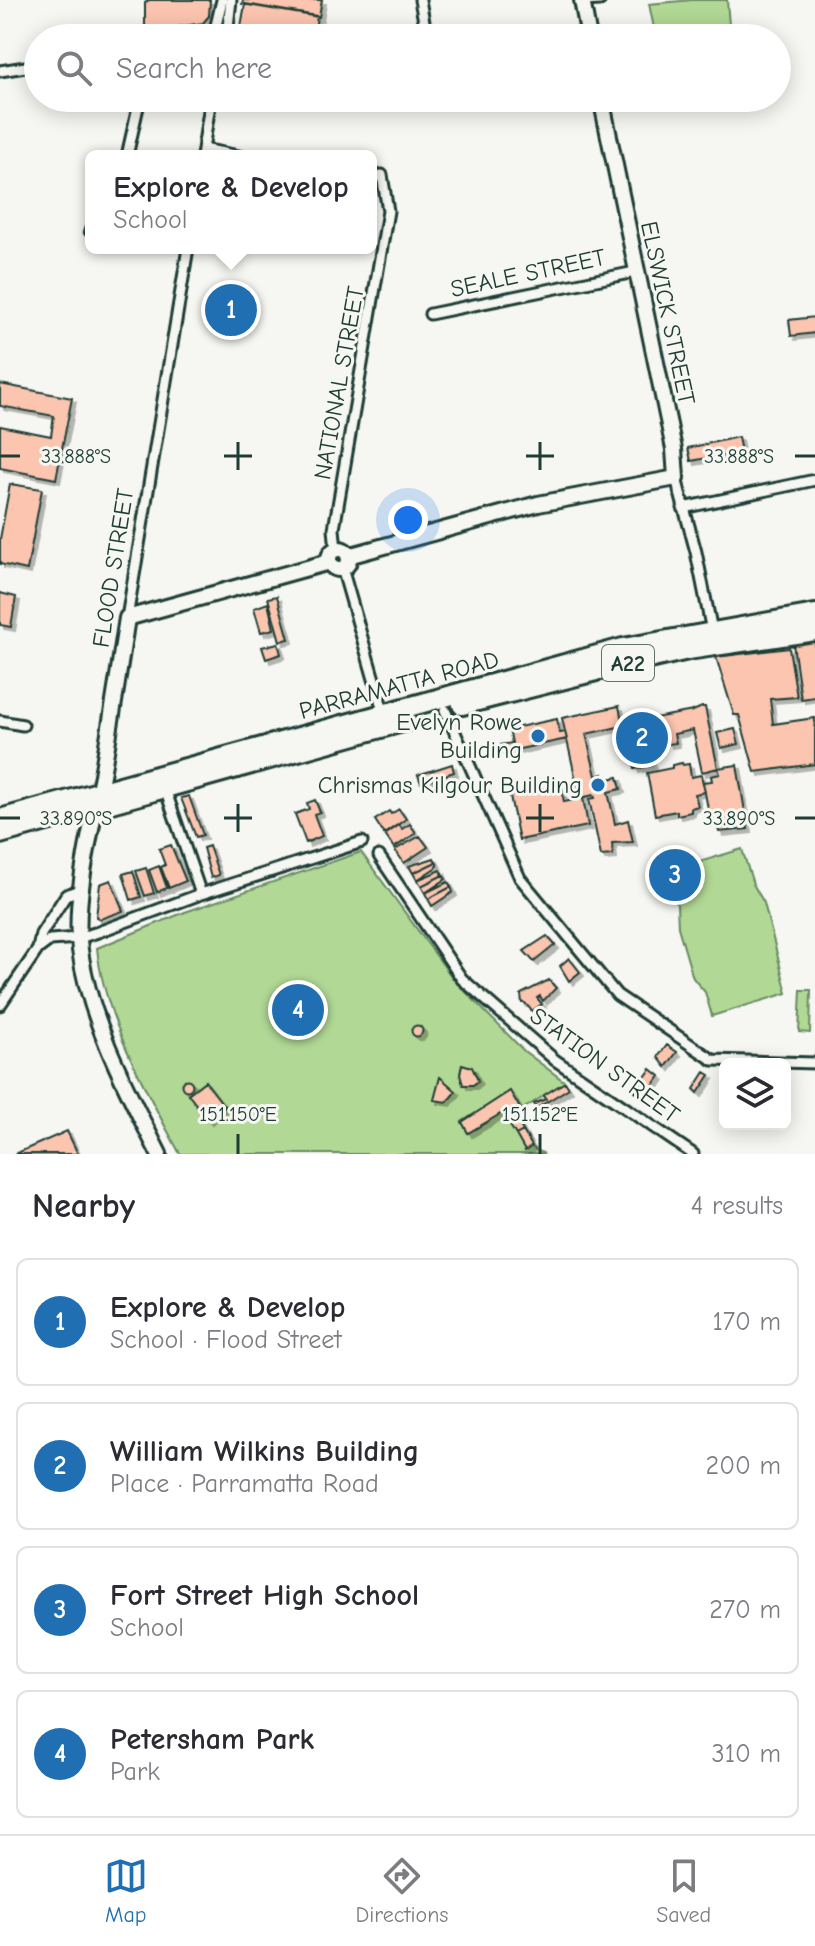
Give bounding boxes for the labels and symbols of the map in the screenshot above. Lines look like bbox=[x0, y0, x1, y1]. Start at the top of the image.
street label: ELSWICK STREET bbox=[635, 219, 701, 408]
street label: SEALE STREET bbox=[448, 243, 608, 303]
pin: 1 bbox=[205, 280, 257, 340]
street label: NATIONAL STREET bbox=[308, 284, 370, 482]
text: 33.888°S bbox=[41, 445, 111, 468]
text: 33.888°S bbox=[704, 445, 774, 468]
street label: FLOOD STREET bbox=[87, 486, 139, 650]
your location bbox=[388, 500, 428, 540]
street label: PARRAMATTA ROAD bbox=[296, 645, 502, 725]
road number: A22 bbox=[602, 645, 654, 681]
place label: Evelyn Rowe Building bbox=[396, 708, 522, 764]
pin: 2 bbox=[616, 708, 668, 768]
marker: Evelyn Rowe Building bbox=[529, 727, 547, 745]
place label: Chrismas Kilgour Building bbox=[318, 771, 582, 799]
marker: Chrismas Kilgour Building bbox=[589, 776, 607, 794]
text: 33.890°S bbox=[40, 807, 112, 830]
text: 33.890°S bbox=[703, 807, 775, 830]
pin: 3 bbox=[649, 845, 701, 905]
pin: 4 bbox=[272, 980, 324, 1040]
street label: STATION STREET bbox=[525, 1001, 686, 1129]
text: 151.150°E bbox=[199, 1103, 277, 1126]
text: 151.152°E bbox=[502, 1103, 578, 1126]

